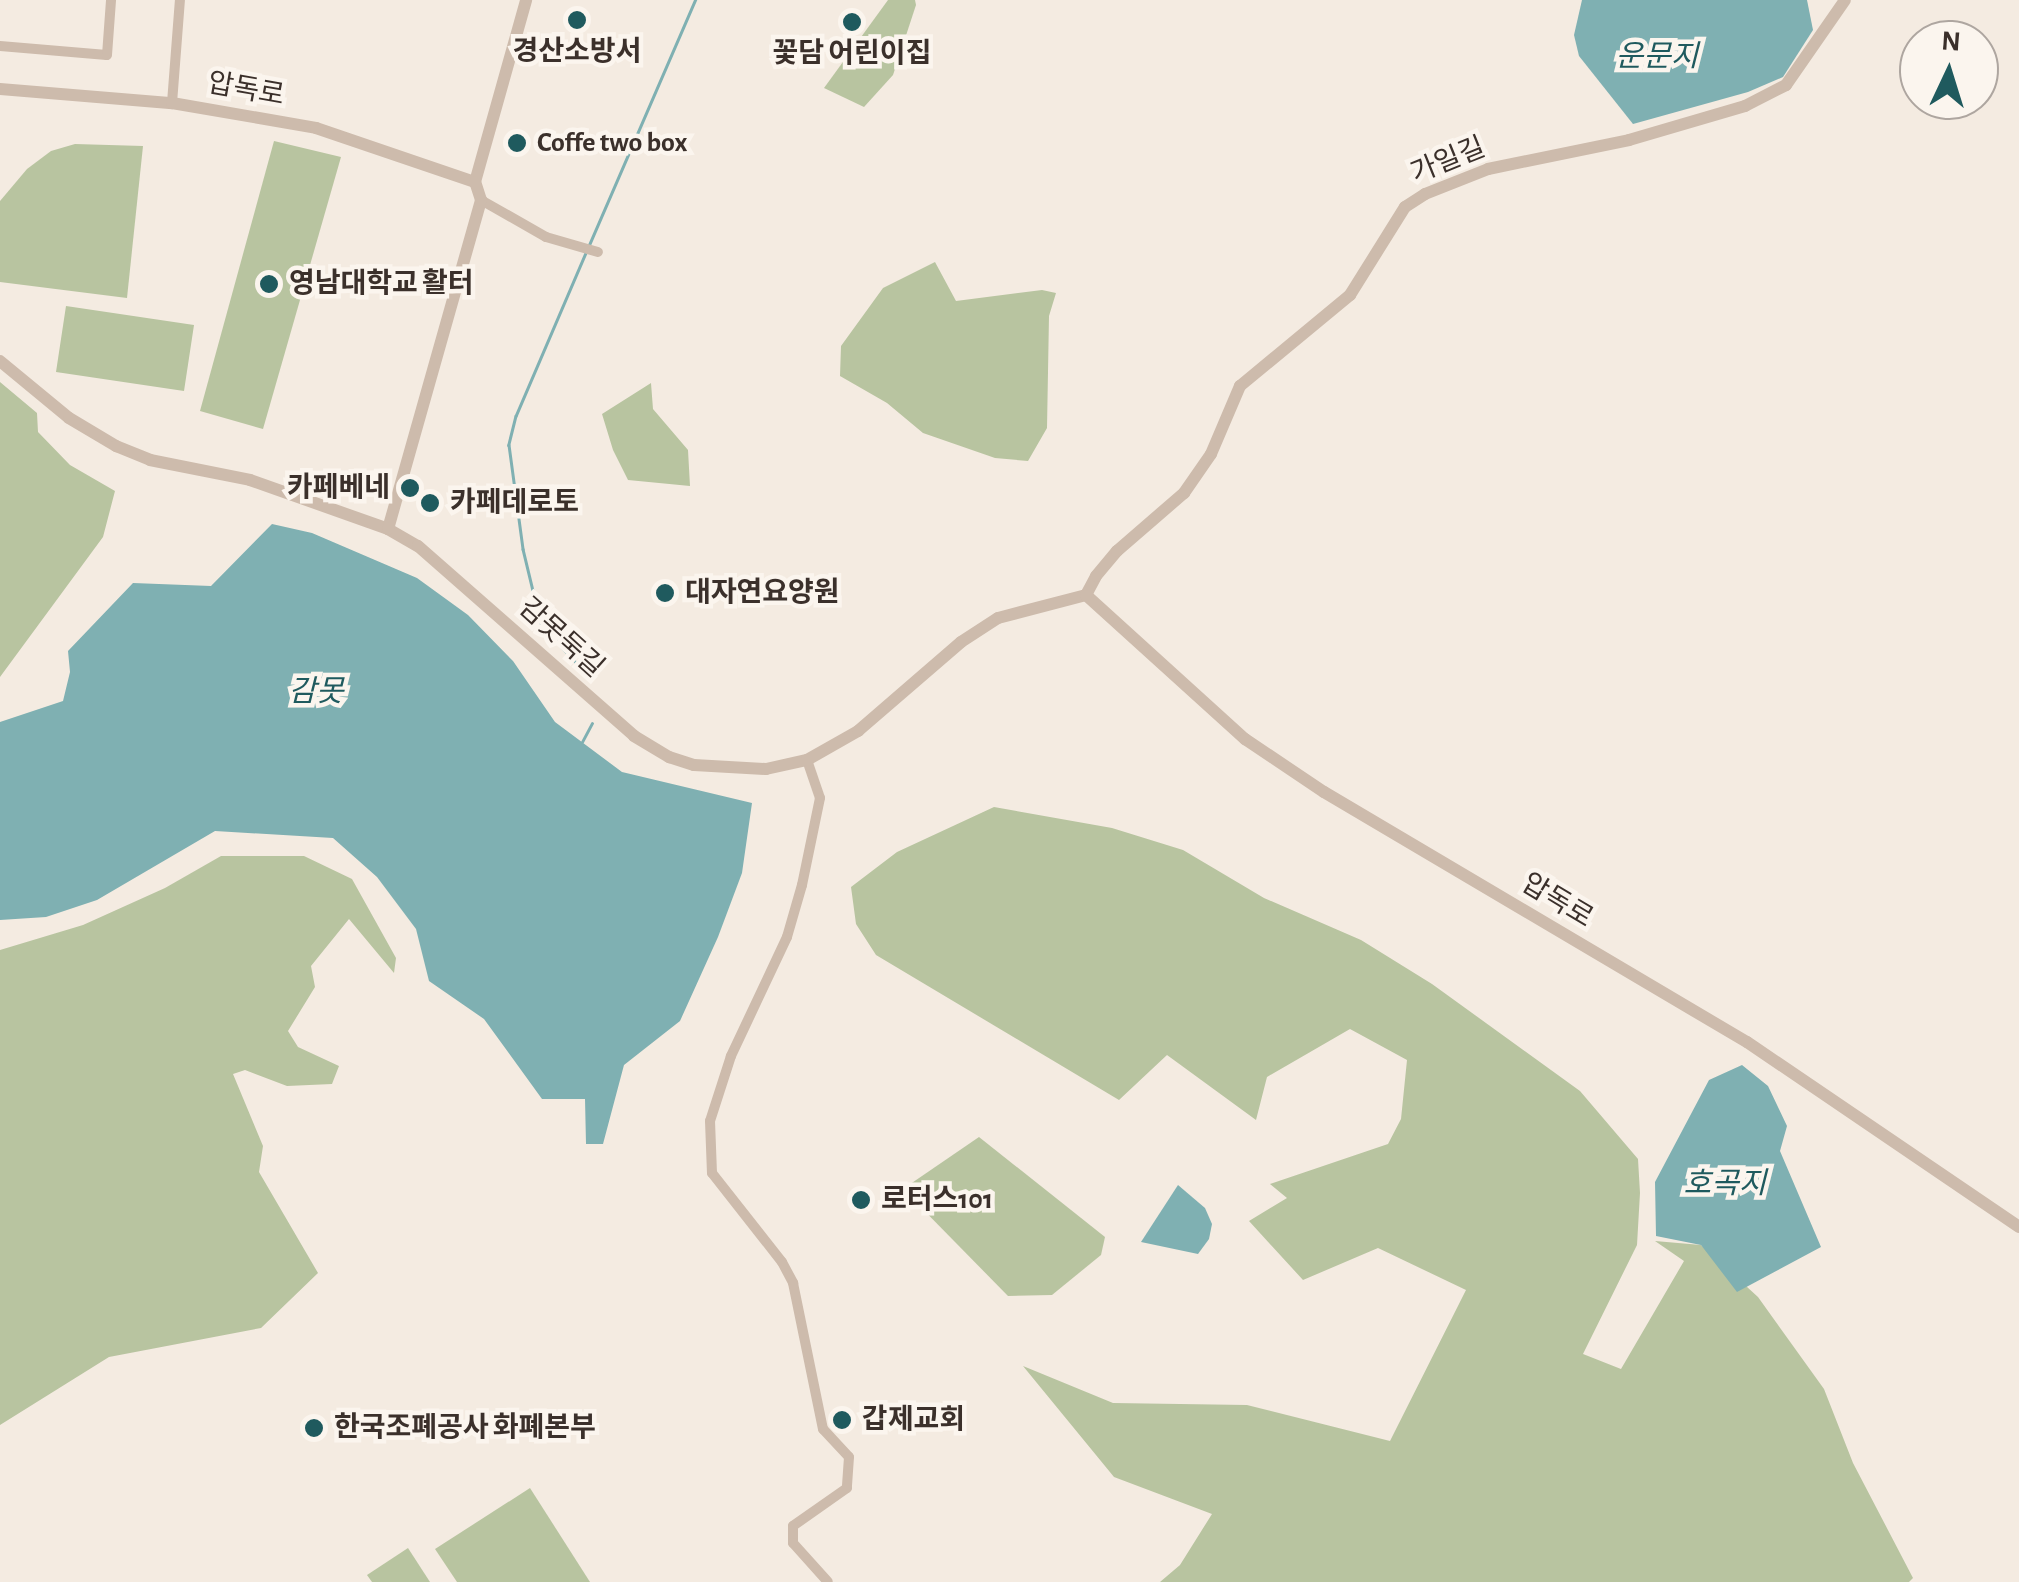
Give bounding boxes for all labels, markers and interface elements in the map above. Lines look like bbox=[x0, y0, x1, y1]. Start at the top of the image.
marker: 경산소방서 bbox=[566, 9, 588, 31]
marker: 꽃담 어린이집 bbox=[841, 11, 863, 33]
north arrow bbox=[1899, 20, 1999, 120]
text: N bbox=[1940, 27, 1962, 57]
place label: 경산소방서 bbox=[513, 35, 641, 69]
place label: 꽃담 어린이집 bbox=[773, 37, 931, 71]
water label: 운문지 bbox=[1616, 39, 1698, 75]
street label: 압독로 bbox=[205, 67, 287, 113]
place label: Coffe two box bbox=[537, 126, 687, 160]
street label: 가일길 bbox=[1406, 131, 1490, 191]
marker: Coffe two box bbox=[506, 132, 528, 154]
place label: 영남대학교 활터 bbox=[289, 267, 474, 301]
marker: 영남대학교 활터 bbox=[258, 273, 280, 295]
place label: 카페베네 bbox=[287, 471, 390, 505]
marker: 카페베네 bbox=[399, 477, 421, 499]
place label: 카페데로토 bbox=[450, 486, 579, 520]
marker: 카페데로토 bbox=[419, 492, 441, 514]
place label: 대자연요양원 bbox=[685, 576, 840, 610]
marker: 대자연요양원 bbox=[654, 582, 676, 604]
street label: 감못둑길 bbox=[511, 591, 611, 685]
water label: 감못 bbox=[288, 674, 344, 710]
street label: 압독로 bbox=[1515, 867, 1599, 935]
water label: 호곡지 bbox=[1684, 1166, 1766, 1202]
place label: 로터스101 bbox=[881, 1183, 993, 1217]
marker: 로터스101 bbox=[850, 1189, 872, 1211]
place label: 갑제교회 bbox=[862, 1403, 965, 1437]
marker: 갑제교회 bbox=[831, 1409, 853, 1431]
place label: 한국조폐공사 화폐본부 bbox=[334, 1411, 596, 1445]
marker: 한국조폐공사 화폐본부 bbox=[303, 1417, 325, 1439]

